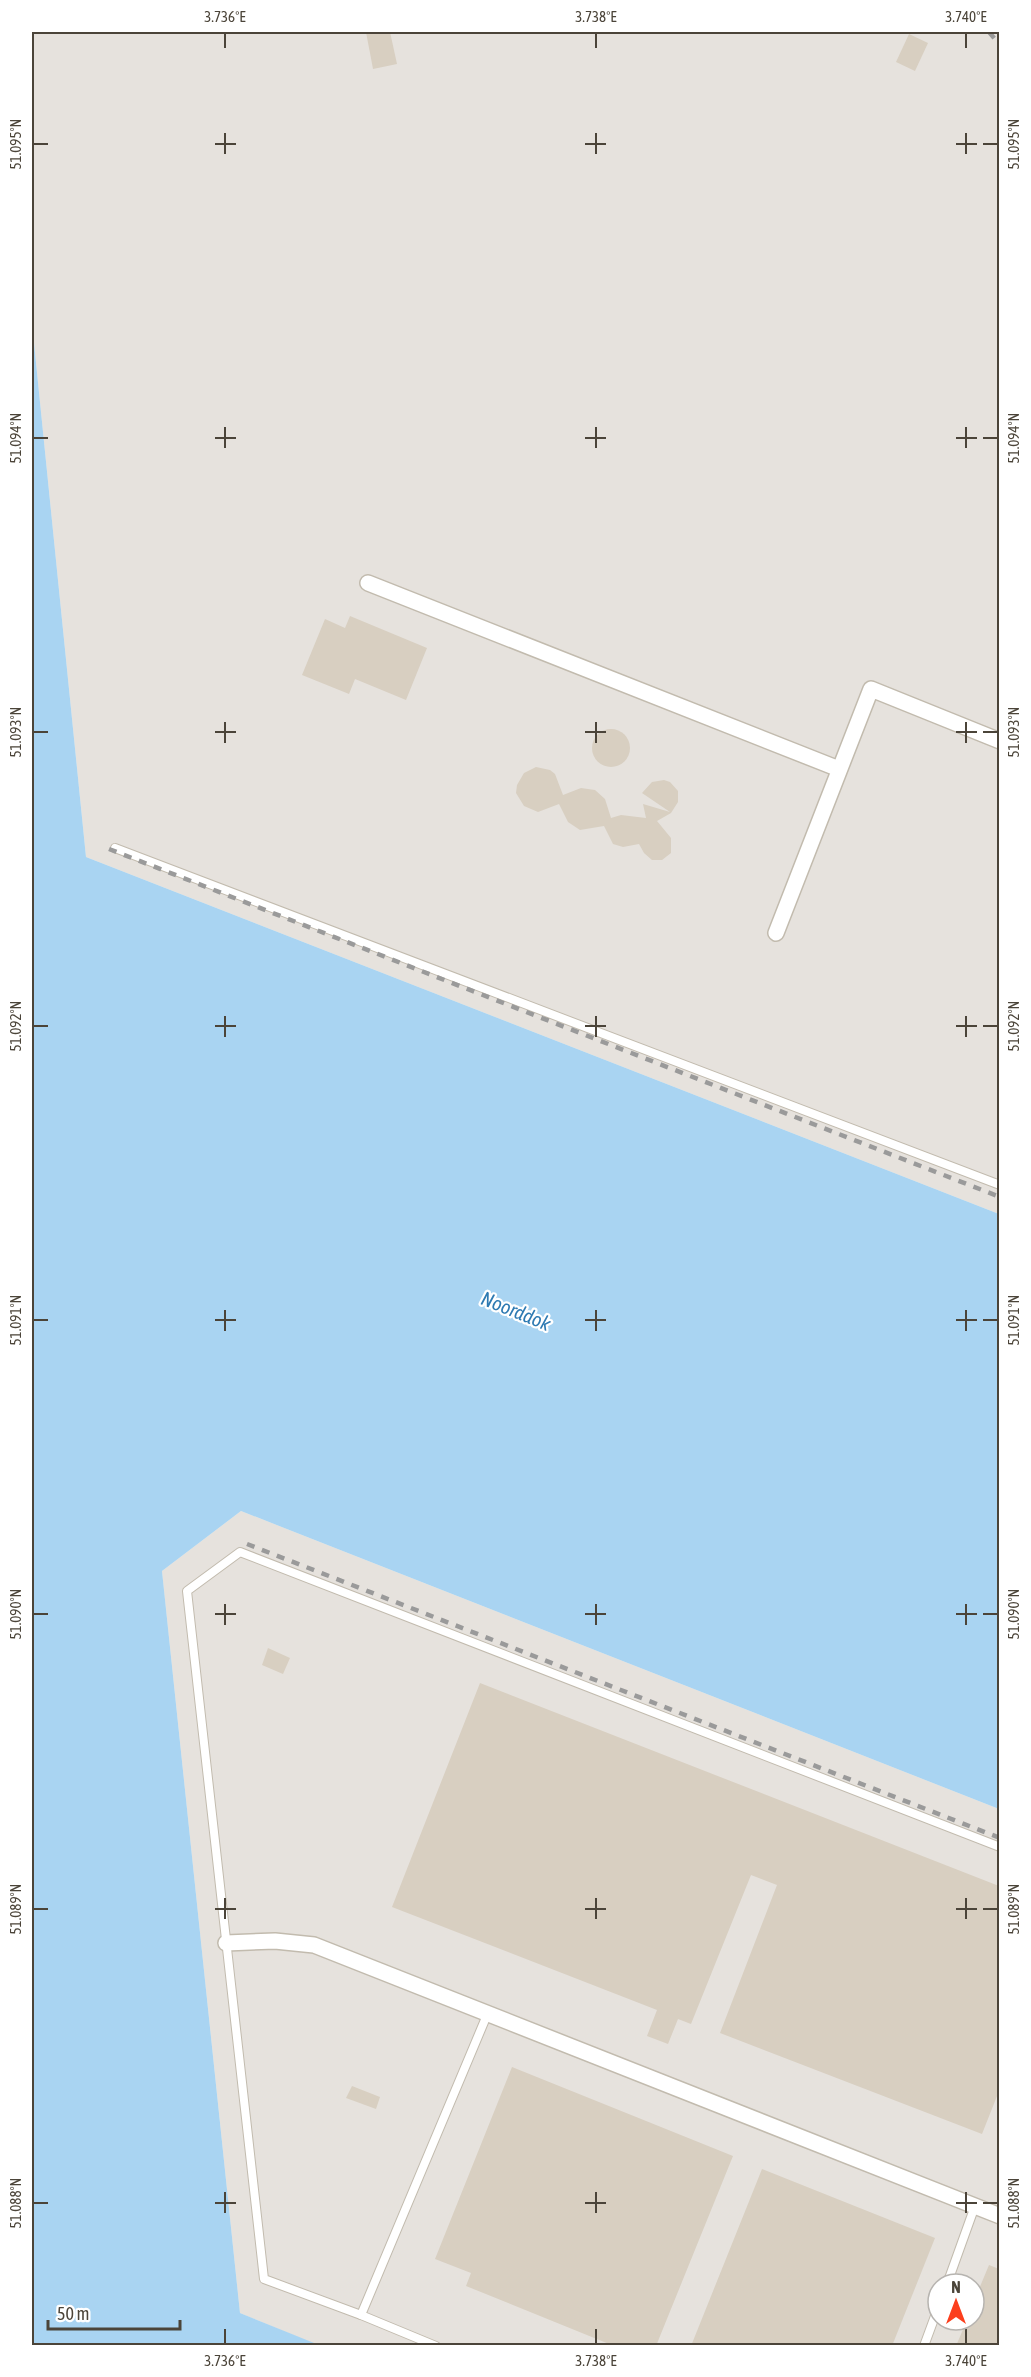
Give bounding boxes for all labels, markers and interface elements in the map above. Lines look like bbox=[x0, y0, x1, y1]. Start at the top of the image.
text: 3.736°E bbox=[204, 8, 246, 25]
text: 3.738°E bbox=[575, 8, 617, 25]
text: 3.740°E bbox=[945, 8, 987, 25]
text: 51.095°N bbox=[7, 119, 24, 169]
text: 51.095°N bbox=[1005, 119, 1022, 169]
text: 51.094°N bbox=[7, 413, 24, 463]
text: 51.094°N bbox=[1005, 413, 1022, 463]
text: 51.093°N bbox=[7, 707, 24, 757]
text: 51.093°N bbox=[1005, 707, 1022, 757]
text: 51.092°N bbox=[7, 1001, 24, 1051]
text: 51.092°N bbox=[1005, 1001, 1022, 1051]
water label: Noorddok bbox=[478, 1286, 555, 1335]
text: 51.091°N bbox=[7, 1295, 24, 1345]
text: 51.091°N bbox=[1005, 1295, 1022, 1345]
text: 51.090°N bbox=[7, 1589, 24, 1639]
text: 51.090°N bbox=[1005, 1589, 1022, 1639]
text: 51.089°N bbox=[7, 1884, 24, 1934]
text: 51.089°N bbox=[1005, 1884, 1022, 1934]
text: 51.088°N bbox=[7, 2178, 24, 2228]
text: 51.088°N bbox=[1005, 2178, 1022, 2228]
north arrow bbox=[926, 2272, 986, 2332]
text: N bbox=[951, 2278, 961, 2296]
scale bar bbox=[48, 2293, 180, 2331]
text: 50 m bbox=[57, 2303, 89, 2324]
text: 3.736°E bbox=[204, 2352, 246, 2369]
text: 3.738°E bbox=[575, 2352, 617, 2369]
text: 3.740°E bbox=[945, 2352, 987, 2369]

